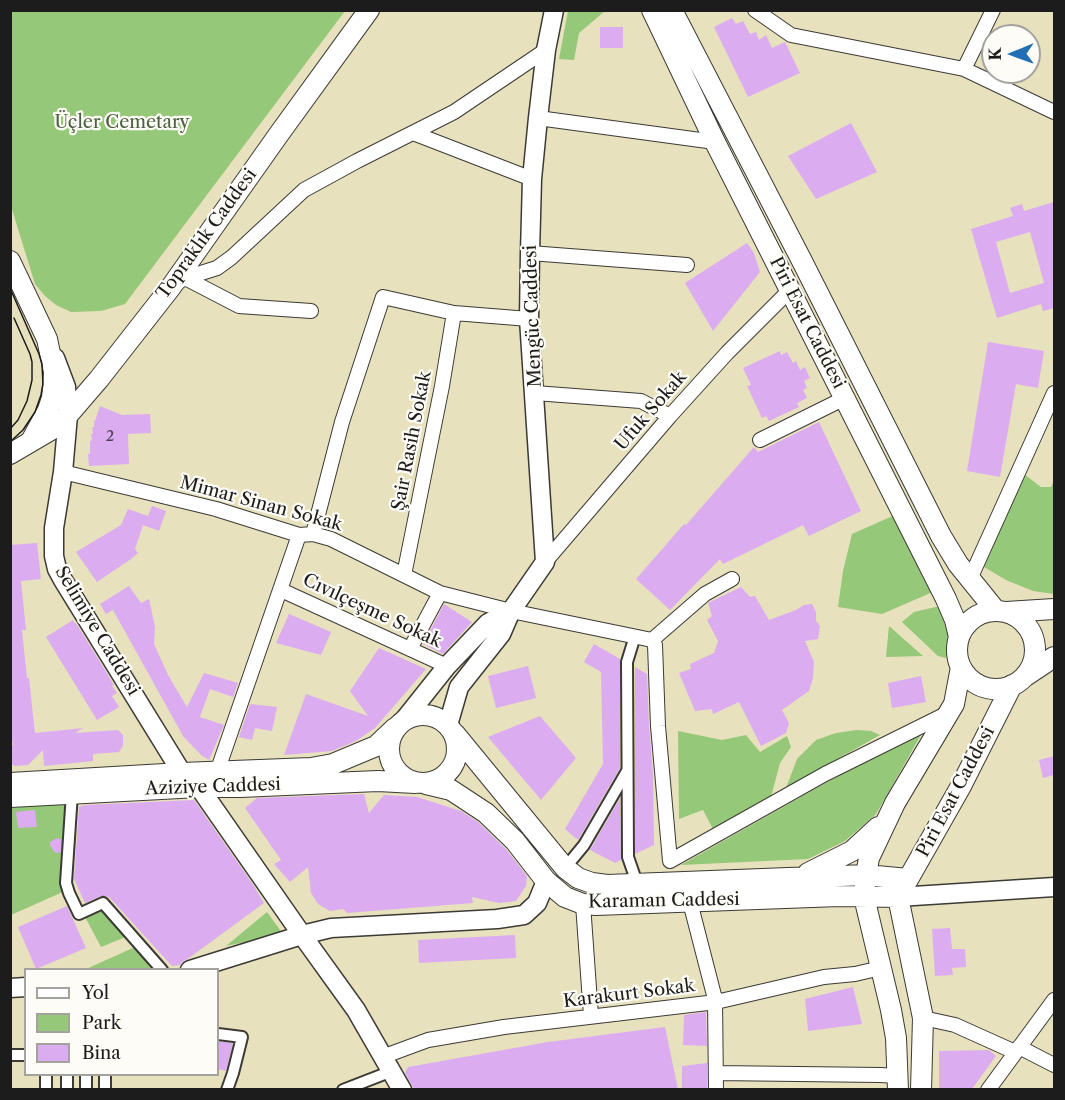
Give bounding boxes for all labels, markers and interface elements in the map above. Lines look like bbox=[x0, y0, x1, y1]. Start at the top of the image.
north arrow bbox=[981, 24, 1041, 84]
text: K bbox=[985, 48, 1005, 61]
park label: Üçler Cemetary bbox=[54, 112, 190, 134]
street label: Topraklık Caddesi bbox=[152, 165, 262, 303]
street label: Mengüc Caddesi bbox=[520, 244, 546, 388]
street label: Piri Esat Caddesi bbox=[765, 254, 849, 392]
street label: Ufuk Sokak bbox=[611, 367, 691, 455]
street label: Şair Rasih Sokak bbox=[388, 369, 436, 513]
house number: 2 bbox=[106, 428, 114, 446]
street label: Mimar Sinan Sokak bbox=[177, 472, 345, 536]
street label: Selimiye Caddesi bbox=[50, 562, 144, 700]
street label: Cıvılçeşme Sokak bbox=[299, 569, 445, 653]
street label: Piri Esat Caddesi bbox=[912, 723, 1000, 861]
street label: Aziziye Caddesi bbox=[145, 774, 281, 800]
street label: Karaman Caddesi bbox=[588, 889, 740, 913]
legend bbox=[24, 968, 219, 1076]
street label: Karakurt Sokak bbox=[562, 975, 696, 1013]
text: Yol bbox=[82, 982, 109, 1004]
text: Park bbox=[82, 1012, 121, 1034]
text: Bina bbox=[82, 1042, 121, 1064]

